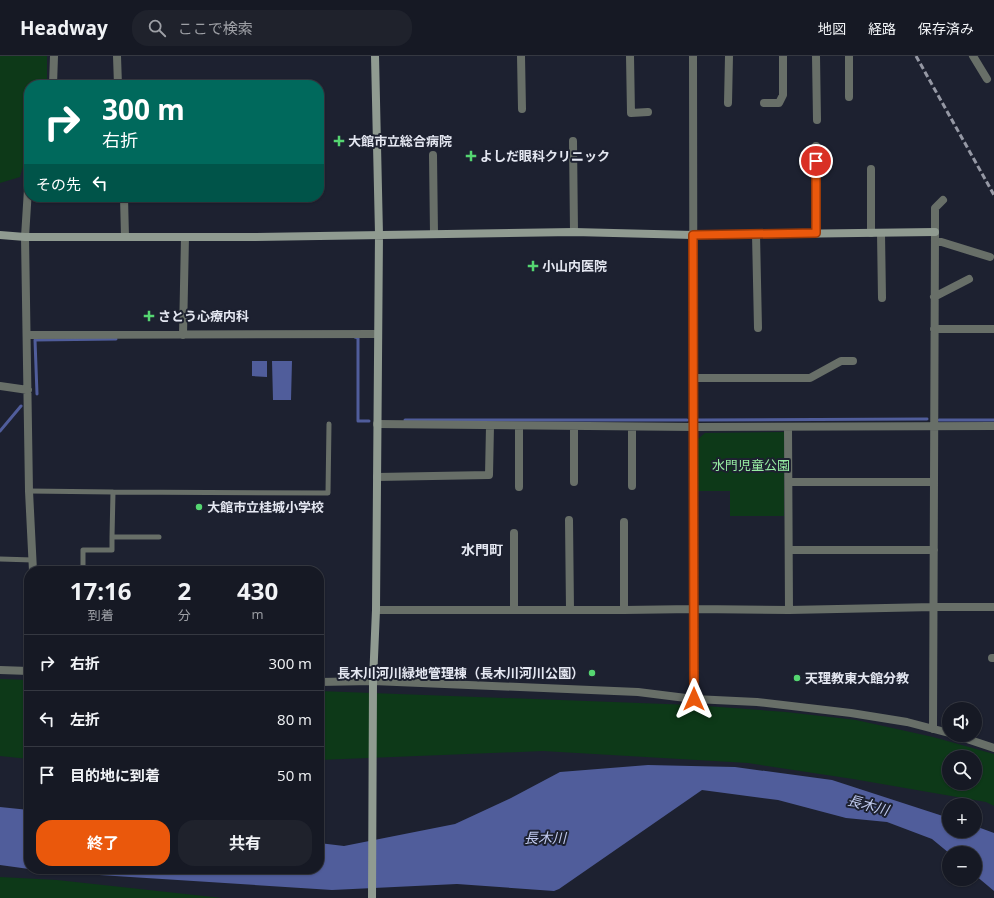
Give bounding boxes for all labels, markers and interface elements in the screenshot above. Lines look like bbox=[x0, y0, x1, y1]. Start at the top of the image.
search box bbox=[132, 10, 412, 46]
text: Headway bbox=[20, 15, 108, 41]
icon: search bbox=[146, 17, 168, 39]
text: ここで検索 bbox=[178, 18, 253, 38]
text: 地図 bbox=[818, 19, 846, 38]
text: 経路 bbox=[868, 19, 896, 38]
text: 保存済み bbox=[918, 19, 974, 38]
text: 300 m bbox=[102, 90, 185, 128]
icon: right bbox=[36, 96, 88, 148]
text: 右折 bbox=[102, 128, 138, 152]
place label: 大館市立総合病院 bbox=[348, 132, 452, 150]
marker: 大館市立総合病院 bbox=[333, 135, 345, 147]
pin bbox=[799, 144, 833, 178]
place label: よしだ眼科クリニック bbox=[480, 147, 610, 165]
marker: よしだ眼科クリニック bbox=[465, 150, 477, 162]
icon: arrive bbox=[805, 150, 827, 172]
icon: left bbox=[89, 172, 111, 194]
text: その先 bbox=[36, 174, 81, 194]
place label: 小山内医院 bbox=[542, 257, 607, 275]
marker: 小山内医院 bbox=[527, 260, 539, 272]
place label: さとう心療内科 bbox=[158, 307, 249, 325]
marker: さとう心療内科 bbox=[143, 310, 155, 322]
park label: 水門児童公園 bbox=[712, 456, 790, 474]
place label: 大館市立桂城小学校 bbox=[207, 498, 324, 516]
marker: 大館市立桂城小学校 bbox=[194, 502, 204, 512]
district label: 水門町 bbox=[461, 540, 503, 559]
text: 17:16 bbox=[70, 574, 132, 607]
text: 2 bbox=[177, 574, 191, 607]
text: 430 bbox=[237, 574, 278, 607]
text: m bbox=[252, 605, 264, 623]
text: 到着 bbox=[88, 606, 114, 624]
text: 分 bbox=[178, 606, 191, 624]
icon: right bbox=[36, 652, 58, 674]
text: 右折 bbox=[70, 653, 100, 673]
text: 300 m bbox=[268, 653, 312, 673]
place label: 長木川河川緑地管理棟（長木川河川公園） bbox=[337, 664, 584, 682]
marker: 長木川河川緑地管理棟（長木川河川公園） bbox=[587, 668, 597, 678]
place label: 天理教東大館分教 bbox=[805, 669, 909, 687]
marker: 天理教東大館分教 bbox=[792, 673, 802, 683]
position arrow bbox=[673, 678, 715, 720]
map controls bbox=[942, 702, 982, 886]
button: sound bbox=[942, 702, 982, 742]
icon: left bbox=[36, 708, 58, 730]
text: 左折 bbox=[70, 709, 100, 729]
text: 80 m bbox=[277, 709, 312, 729]
button: search bbox=[942, 750, 982, 790]
icon: arrive bbox=[36, 764, 58, 786]
text: 目的地に到着 bbox=[70, 765, 160, 785]
text: 50 m bbox=[277, 765, 312, 785]
water label: 長木川 bbox=[845, 790, 893, 820]
button: + bbox=[942, 798, 982, 838]
button: 終了 bbox=[36, 820, 170, 866]
button: 共有 bbox=[178, 820, 312, 866]
water label: 長木川 bbox=[524, 828, 568, 847]
button: − bbox=[942, 846, 982, 886]

